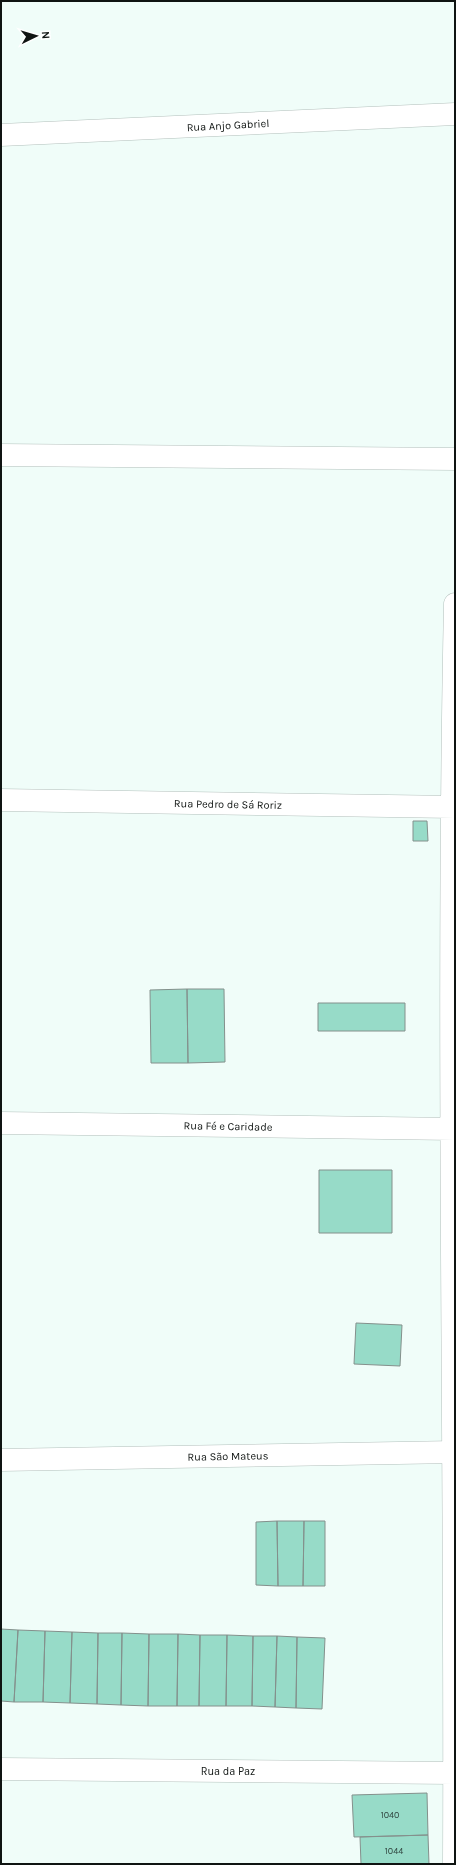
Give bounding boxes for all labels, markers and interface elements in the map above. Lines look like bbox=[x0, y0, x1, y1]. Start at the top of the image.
north arrow bbox=[16, 16, 56, 56]
text: N bbox=[39, 31, 52, 40]
street label: Rua Anjo Gabriel bbox=[186, 117, 270, 134]
street label: Rua Pedro de Sá Roriz bbox=[174, 797, 282, 812]
street label: Rua Fé e Caridade bbox=[183, 1119, 273, 1134]
street label: Rua São Mateus bbox=[187, 1449, 269, 1464]
street label: Rua da Paz bbox=[201, 1765, 255, 1778]
house number: 1040 bbox=[381, 1810, 399, 1820]
house number: 1044 bbox=[385, 1846, 403, 1856]

